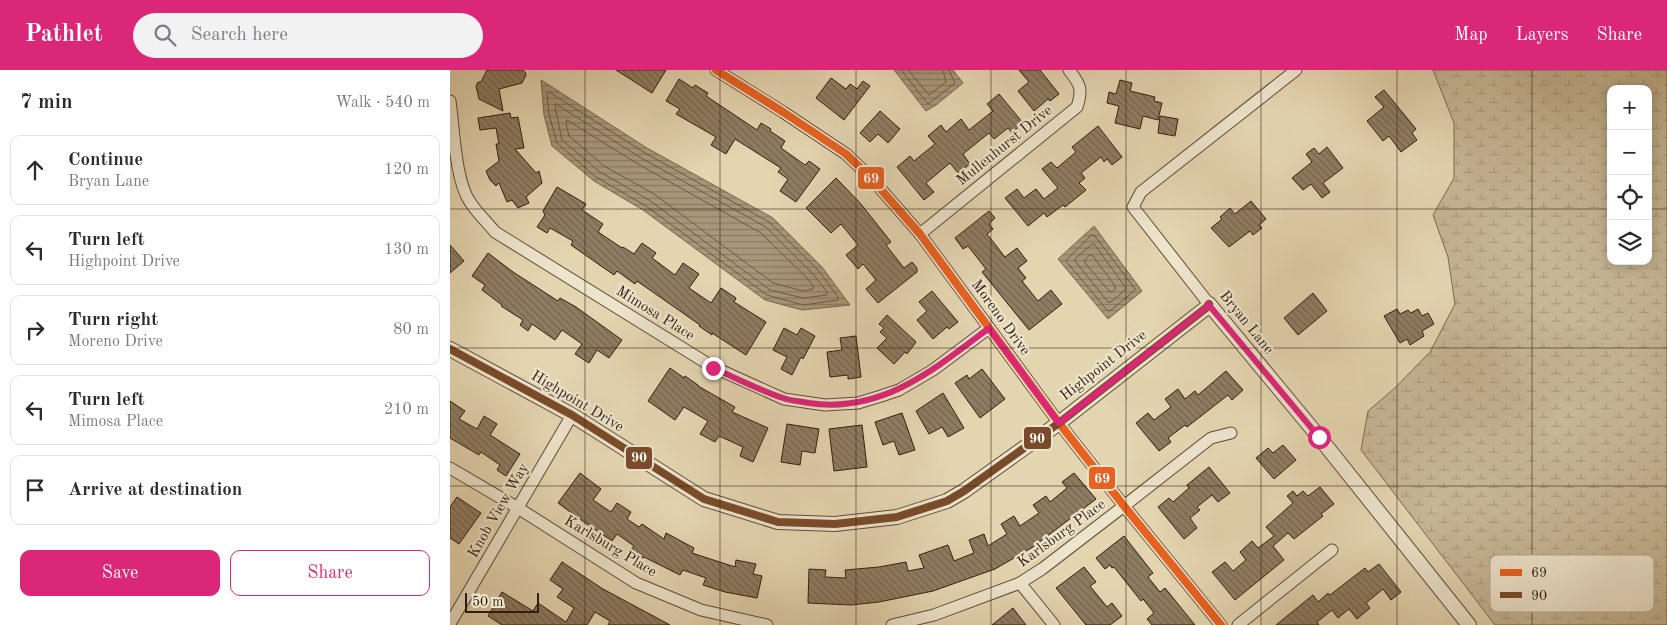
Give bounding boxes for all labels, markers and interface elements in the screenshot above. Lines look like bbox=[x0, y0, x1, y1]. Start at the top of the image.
search box bbox=[133, 13, 483, 58]
icon: search bbox=[151, 21, 179, 49]
text: Pathlet bbox=[25, 23, 103, 47]
text: Search here bbox=[191, 26, 288, 45]
text: Map bbox=[1454, 26, 1488, 44]
text: Layers bbox=[1516, 26, 1568, 44]
text: Share bbox=[1596, 26, 1642, 44]
map controls bbox=[1607, 85, 1652, 265]
button: + bbox=[1607, 85, 1652, 130]
text: 7 min bbox=[20, 92, 73, 113]
text: Walk · 540 m bbox=[335, 95, 430, 111]
street label: Mullenhurst Drive bbox=[954, 103, 1056, 189]
button: − bbox=[1607, 130, 1652, 175]
text: Continue bbox=[68, 151, 143, 170]
icon: ahead bbox=[21, 156, 49, 184]
text: 120 m bbox=[384, 162, 429, 178]
line badge: 69 bbox=[857, 166, 885, 190]
text: 69 bbox=[863, 172, 879, 186]
text: Bryan Lane bbox=[68, 174, 149, 190]
button: locate bbox=[1607, 175, 1652, 220]
button: layers bbox=[1607, 220, 1652, 265]
text: Turn left bbox=[68, 231, 145, 250]
icon: left bbox=[21, 236, 49, 264]
text: 130 m bbox=[384, 242, 429, 258]
text: Highpoint Drive bbox=[68, 254, 180, 270]
street label: Moreno Drive bbox=[968, 278, 1032, 358]
street label: Mimosa Place bbox=[613, 284, 697, 344]
street label: Bryan Lane bbox=[1216, 289, 1276, 357]
text: Turn right bbox=[68, 311, 158, 330]
icon: right bbox=[21, 316, 49, 344]
text: 80 m bbox=[393, 322, 429, 338]
street label: Highpoint Drive bbox=[1058, 328, 1150, 404]
text: Moreno Drive bbox=[68, 334, 163, 350]
route end bbox=[702, 357, 725, 380]
street label: Highpoint Drive bbox=[528, 369, 626, 436]
text: Turn left bbox=[68, 391, 145, 410]
icon: left bbox=[21, 396, 49, 424]
text: 210 m bbox=[384, 402, 429, 418]
text: Mimosa Place bbox=[68, 414, 163, 430]
line badge: 90 bbox=[1023, 426, 1052, 450]
route start bbox=[1308, 426, 1331, 449]
text: 90 bbox=[1029, 432, 1045, 446]
line badge: 90 bbox=[625, 446, 653, 470]
text: 90 bbox=[631, 451, 647, 465]
street label: Knob View Way bbox=[466, 461, 532, 561]
line badge: 69 bbox=[1088, 466, 1116, 490]
text: 69 bbox=[1094, 472, 1110, 486]
icon: arrive bbox=[21, 476, 49, 504]
text: Arrive at destination bbox=[68, 481, 242, 500]
street label: Karlsburg Place bbox=[1015, 497, 1109, 571]
street label: Karlsburg Place bbox=[561, 514, 659, 580]
button: Save bbox=[20, 550, 220, 596]
button: Share bbox=[230, 550, 430, 596]
legend bbox=[1490, 555, 1654, 612]
text: 69 bbox=[1531, 566, 1547, 580]
text: 90 bbox=[1531, 589, 1547, 603]
scale bar bbox=[465, 590, 539, 613]
text: 50 m bbox=[472, 595, 503, 609]

